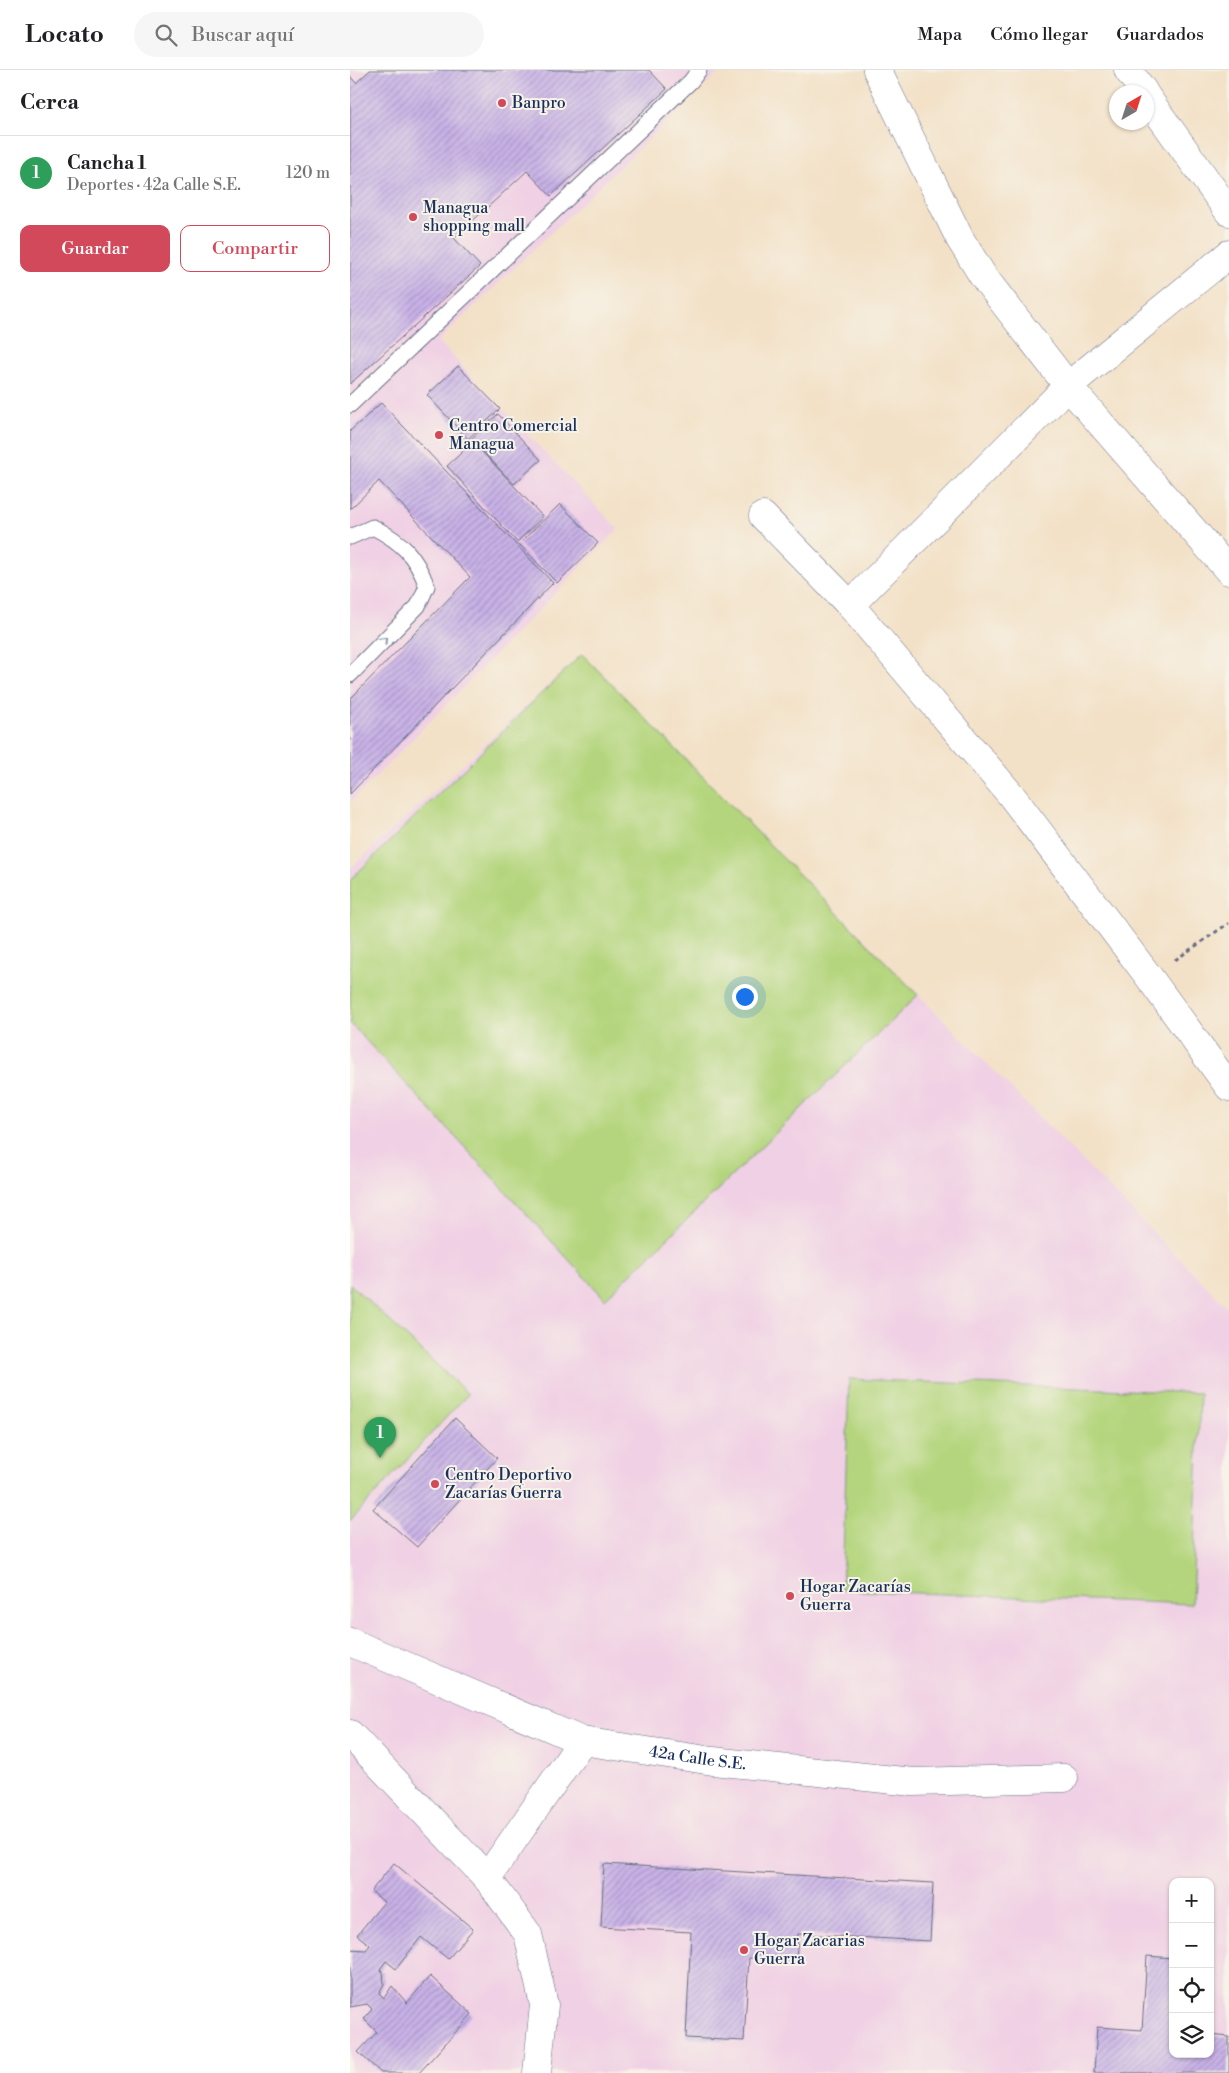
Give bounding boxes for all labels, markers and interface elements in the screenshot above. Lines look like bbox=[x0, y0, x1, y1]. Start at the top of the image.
search box bbox=[134, 12, 484, 57]
text: Locato bbox=[25, 20, 104, 50]
icon: search bbox=[152, 21, 180, 49]
text: Buscar aquí bbox=[192, 23, 294, 47]
text: Mapa bbox=[918, 23, 962, 46]
text: Cómo llegar bbox=[990, 23, 1088, 46]
text: Guardados bbox=[1116, 23, 1204, 46]
north arrow bbox=[1109, 85, 1154, 130]
text: Cerca bbox=[20, 90, 79, 116]
place label: Banpro bbox=[511, 93, 566, 113]
marker: Banpro bbox=[496, 97, 508, 109]
text: Cancha 1 bbox=[67, 151, 146, 175]
text: 1 bbox=[32, 163, 40, 183]
text: 120 m bbox=[286, 163, 330, 183]
text: Deportes · 42a Calle S.E. bbox=[67, 175, 241, 195]
place label: Managua shopping mall bbox=[423, 198, 525, 236]
marker: Managua shopping mall bbox=[407, 211, 419, 223]
button: Guardar bbox=[20, 225, 170, 272]
button: Compartir bbox=[180, 225, 330, 272]
place label: Centro Comercial Managua bbox=[449, 416, 578, 454]
marker: Centro Comercial Managua bbox=[433, 429, 445, 441]
one-way arrow bbox=[378, 637, 387, 646]
your location bbox=[732, 984, 758, 1010]
pin: 1 bbox=[364, 1417, 396, 1458]
place label: Centro Deportivo Zacarías Guerra bbox=[445, 1465, 572, 1503]
marker: Centro Deportivo Zacarías Guerra bbox=[429, 1478, 441, 1490]
place label: Hogar Zacarías Guerra bbox=[800, 1577, 911, 1615]
marker: Hogar Zacarías Guerra bbox=[784, 1590, 796, 1602]
street label: 42a Calle S.E. bbox=[647, 1741, 747, 1774]
map controls bbox=[1169, 1878, 1214, 2058]
button: + bbox=[1169, 1878, 1214, 1923]
button: − bbox=[1169, 1923, 1214, 1968]
place label: Hogar Zacarias Guerra bbox=[754, 1931, 865, 1969]
marker: Hogar Zacarias Guerra bbox=[738, 1944, 750, 1956]
button: locate bbox=[1169, 1968, 1214, 2013]
button: layers bbox=[1169, 2013, 1214, 2058]

